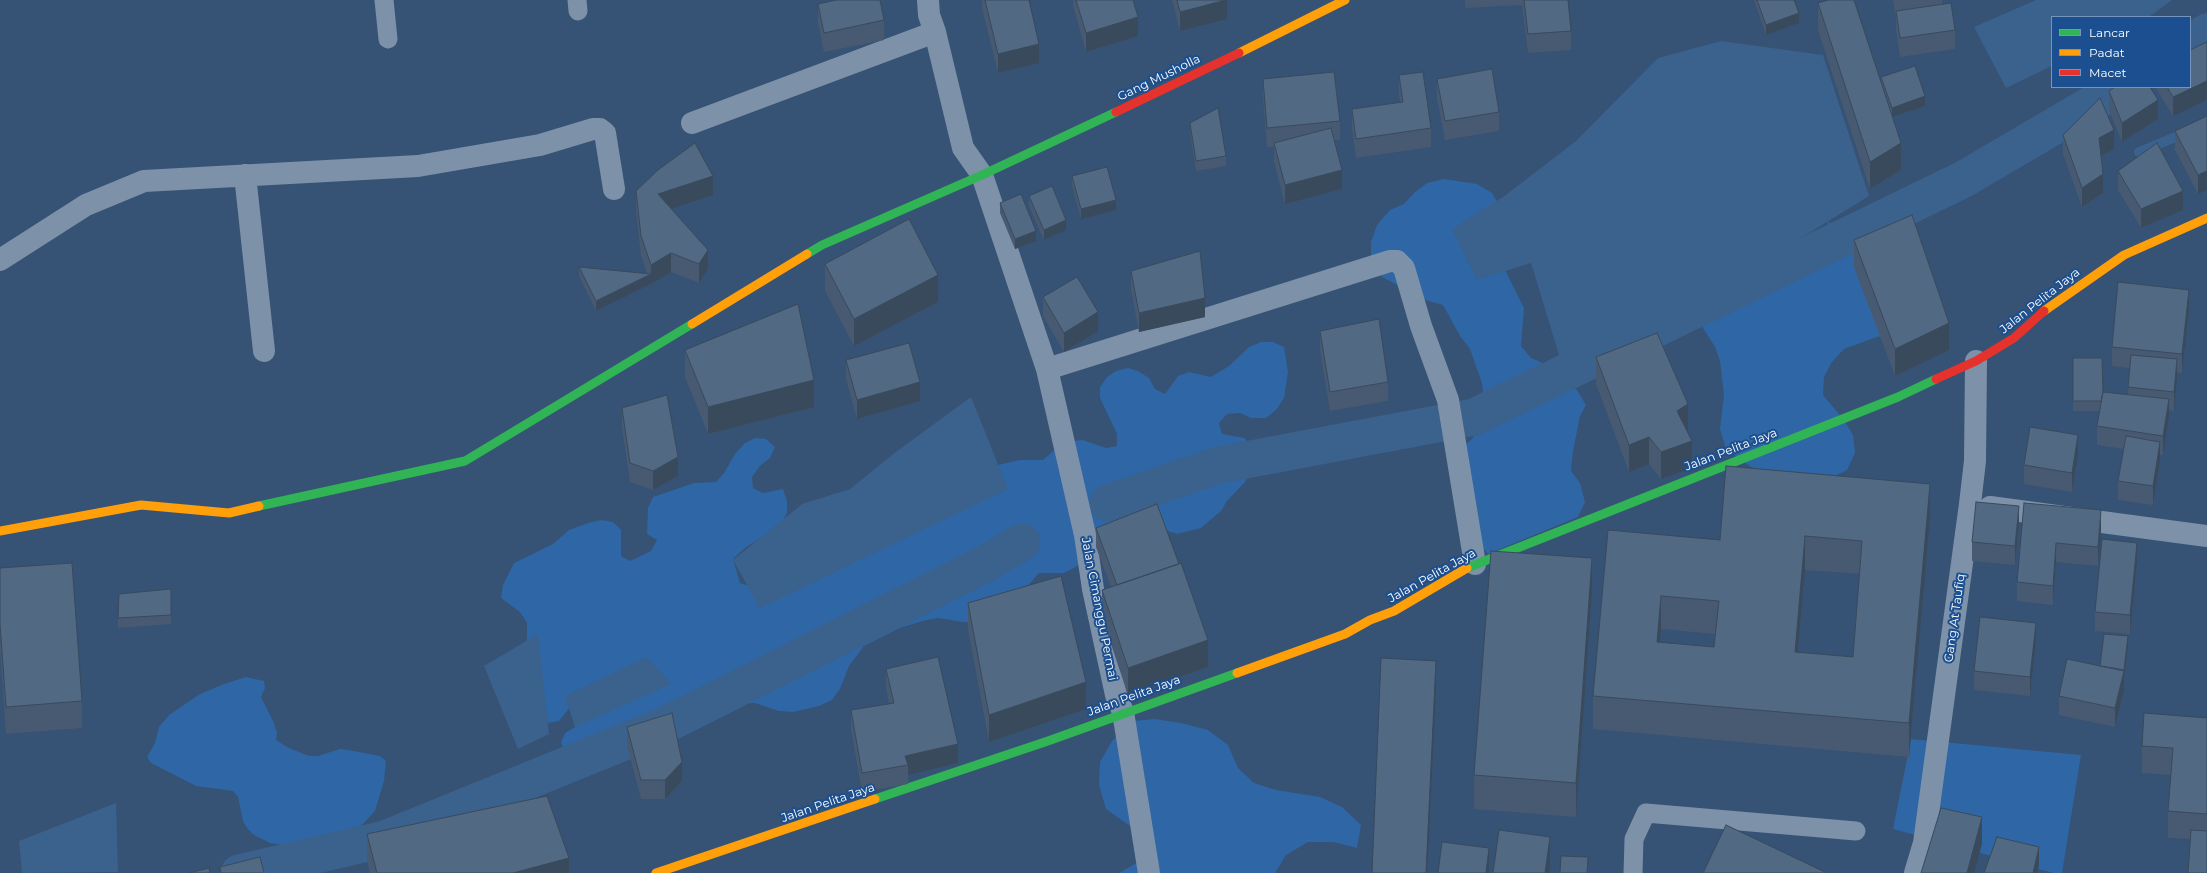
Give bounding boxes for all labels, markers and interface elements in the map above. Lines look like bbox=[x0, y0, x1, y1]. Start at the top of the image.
legend bbox=[2051, 16, 2191, 88]
text: Lancar bbox=[2089, 25, 2130, 40]
text: Padat bbox=[2089, 45, 2125, 60]
street label: Gang Musholla bbox=[1115, 52, 1203, 104]
text: Macet bbox=[2089, 65, 2126, 80]
street label: Jalan Pelita Jaya bbox=[1997, 265, 2083, 337]
street label: Jalan Pelita Jaya bbox=[1683, 426, 1779, 474]
street label: Jalan Cimanggu Permai bbox=[1078, 536, 1120, 682]
street label: Jalan Pelita Jaya bbox=[1386, 546, 1478, 606]
street label: Gang At Taufiq bbox=[1942, 573, 1968, 663]
street label: Jalan Pelita Jaya bbox=[1086, 673, 1182, 719]
street label: Jalan Pelita Jaya bbox=[779, 780, 877, 826]

